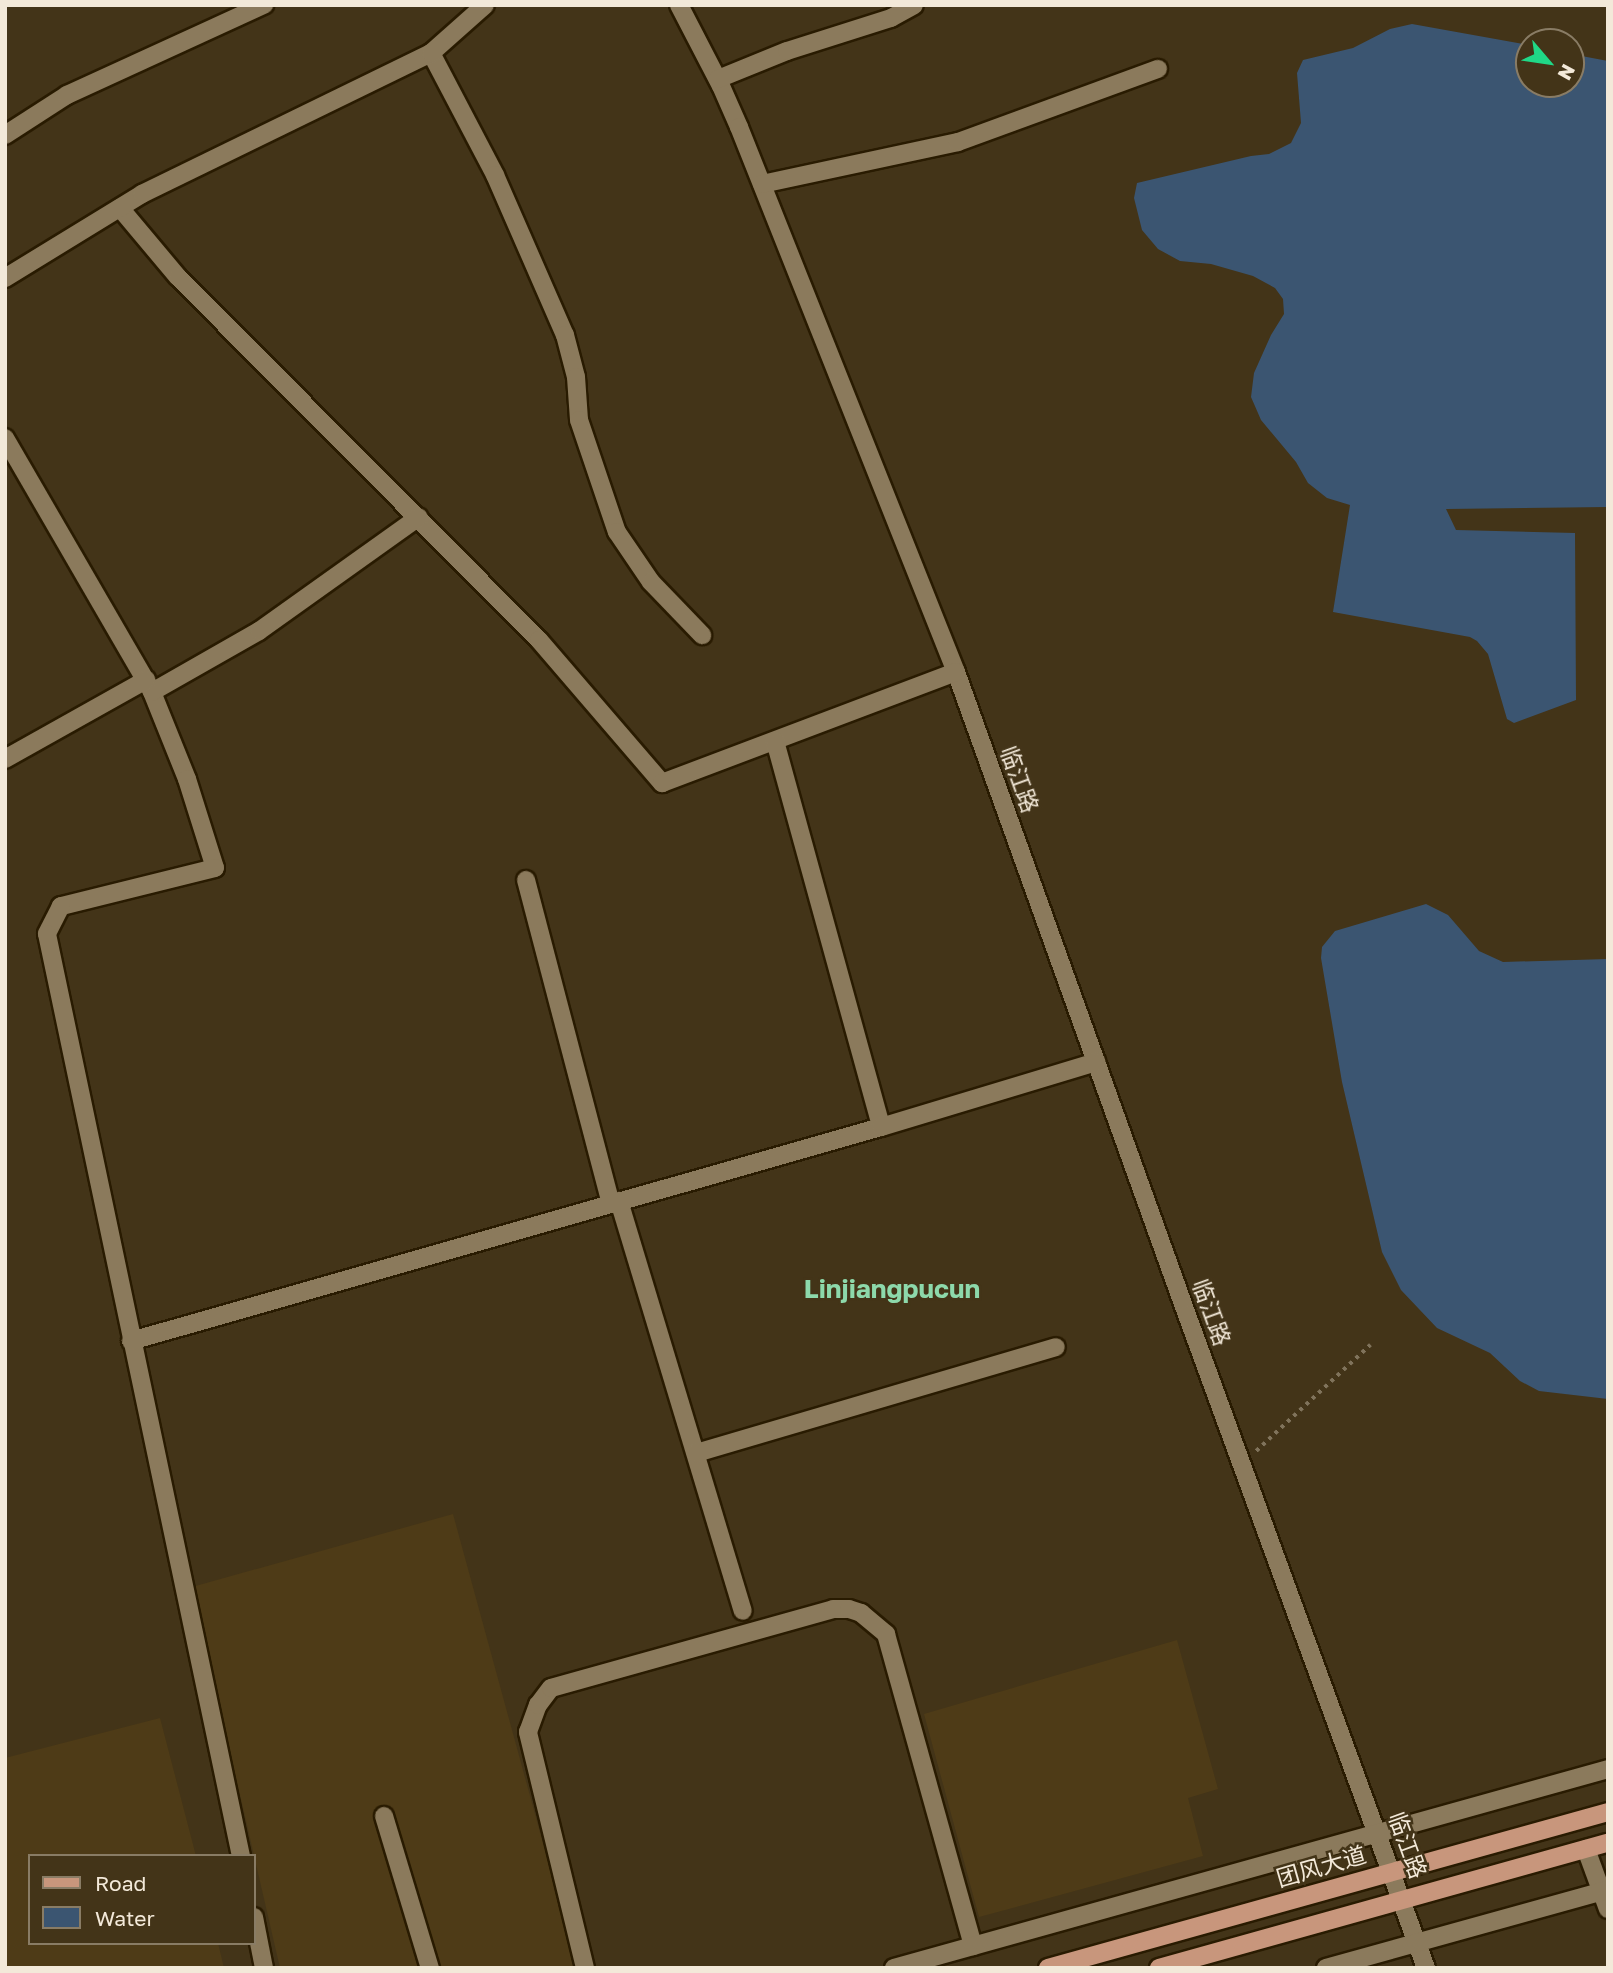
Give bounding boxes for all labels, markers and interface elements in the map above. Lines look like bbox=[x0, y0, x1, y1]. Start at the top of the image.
north arrow bbox=[1515, 28, 1585, 98]
text: N bbox=[1553, 61, 1581, 84]
street label: 临江路 bbox=[995, 742, 1045, 816]
district label: Linjiangpucun bbox=[804, 1273, 980, 1305]
street label: 临江路 bbox=[1187, 1275, 1237, 1349]
street label: 临江路 bbox=[1383, 1808, 1433, 1882]
street label: 团风大道 bbox=[1273, 1840, 1369, 1892]
legend bbox=[28, 1854, 256, 1945]
text: Road bbox=[95, 1870, 146, 1896]
text: Water bbox=[95, 1905, 155, 1931]

